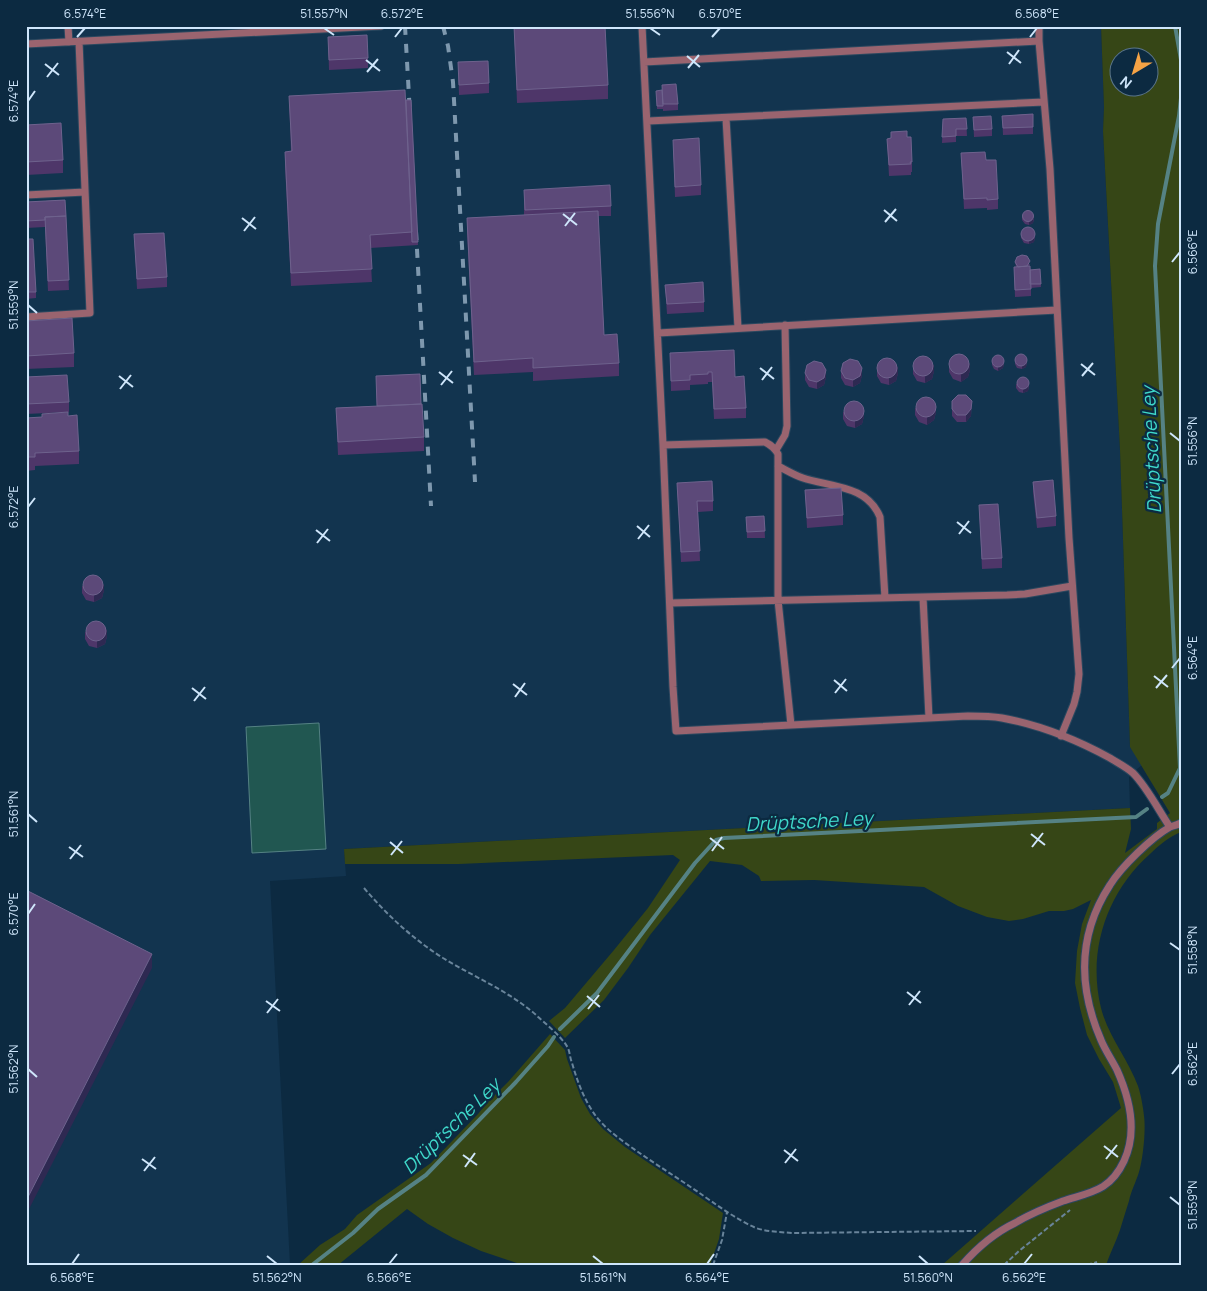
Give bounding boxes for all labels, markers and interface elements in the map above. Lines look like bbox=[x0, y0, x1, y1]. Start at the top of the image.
text: 6.574°E bbox=[64, 5, 106, 22]
text: 51.557°N bbox=[300, 5, 348, 22]
text: 6.572°E bbox=[381, 5, 423, 22]
text: 51.556°N bbox=[625, 5, 675, 22]
text: 6.570°E bbox=[698, 5, 742, 22]
text: 6.568°E bbox=[1015, 5, 1059, 22]
north arrow bbox=[1110, 48, 1160, 98]
text: N bbox=[1116, 72, 1136, 93]
text: 6.574°E bbox=[5, 80, 22, 122]
text: 6.566°E bbox=[1184, 230, 1201, 274]
text: 51.559°N bbox=[5, 280, 22, 330]
water label: Drüptsche Ley bbox=[1135, 383, 1167, 514]
text: 51.556°N bbox=[1184, 416, 1201, 466]
text: 6.572°E bbox=[5, 486, 22, 528]
text: 6.564°E bbox=[1184, 636, 1201, 680]
text: 51.561°N bbox=[5, 791, 22, 837]
water label: Drüptsche Ley bbox=[745, 805, 876, 837]
text: 6.570°E bbox=[5, 892, 22, 936]
text: 51.558°N bbox=[1184, 926, 1201, 974]
text: 6.562°E bbox=[1184, 1042, 1201, 1086]
text: 51.562°N bbox=[5, 1044, 22, 1094]
water label: Drüptsche Ley bbox=[396, 1070, 508, 1179]
text: 51.559°N bbox=[1184, 1180, 1201, 1230]
text: 6.568°E bbox=[50, 1269, 94, 1286]
text: 51.562°N bbox=[252, 1269, 302, 1286]
text: 6.566°E bbox=[367, 1269, 411, 1286]
text: 51.561°N bbox=[580, 1269, 626, 1286]
text: 6.564°E bbox=[685, 1269, 729, 1286]
text: 51.560°N bbox=[903, 1269, 953, 1286]
text: 6.562°E bbox=[1002, 1269, 1046, 1286]

